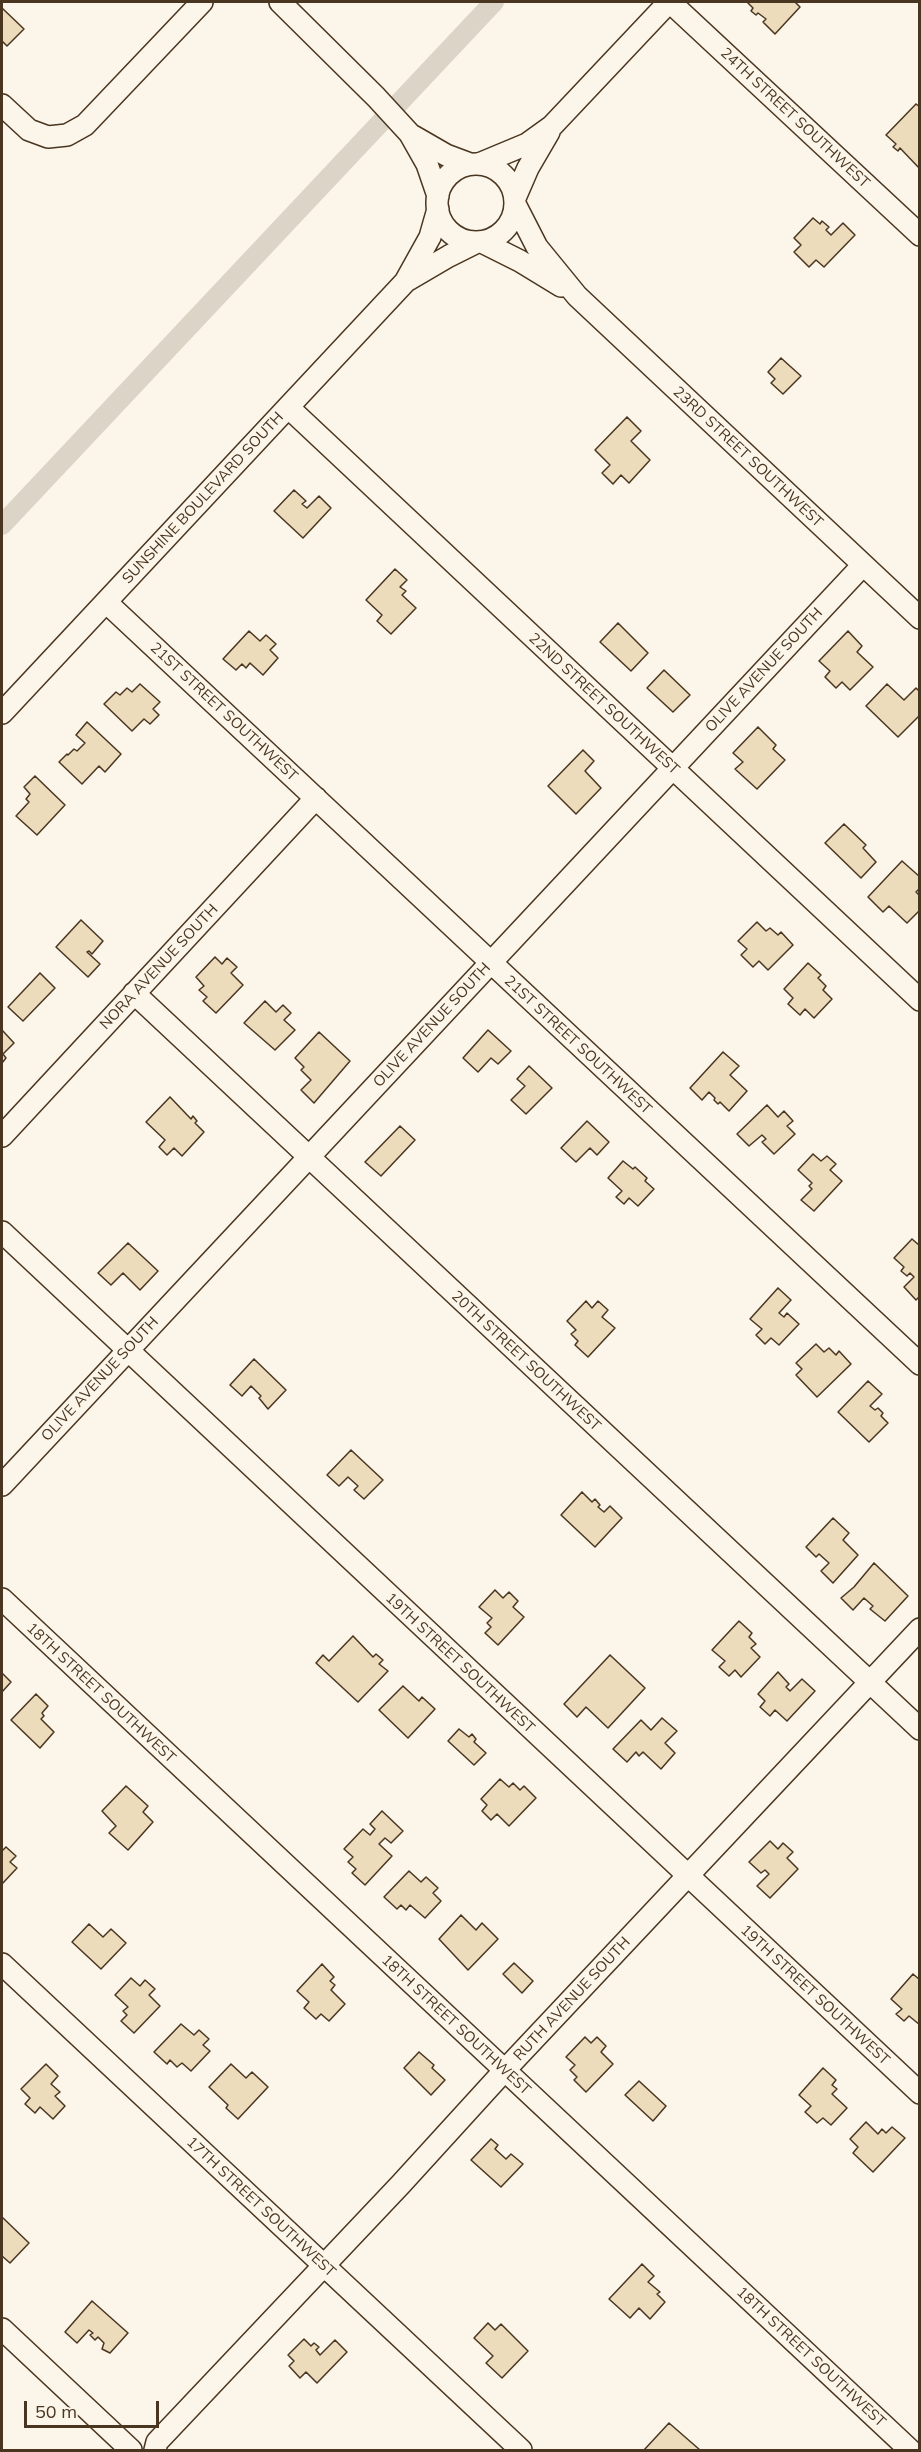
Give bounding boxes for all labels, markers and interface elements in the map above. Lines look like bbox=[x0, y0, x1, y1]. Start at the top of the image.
street label: 24TH STREET SOUTHWEST bbox=[717, 44, 873, 192]
street label: 23RD STREET SOUTHWEST bbox=[669, 383, 827, 531]
street label: SUNSHINE BOULEVARD SOUTH bbox=[119, 408, 287, 588]
street label: OLIVE AVENUE SOUTH bbox=[702, 604, 826, 736]
street label: 22ND STREET SOUTHWEST bbox=[525, 629, 683, 779]
street label: 21ST STREET SOUTHWEST bbox=[147, 639, 301, 785]
street label: NORA AVENUE SOUTH bbox=[96, 901, 222, 1033]
street label: OLIVE AVENUE SOUTH bbox=[370, 959, 494, 1091]
street label: 21ST STREET SOUTHWEST bbox=[501, 972, 655, 1118]
street label: 20TH STREET SOUTHWEST bbox=[448, 1287, 604, 1435]
street label: OLIVE AVENUE SOUTH bbox=[38, 1313, 162, 1445]
street label: 19TH STREET SOUTHWEST bbox=[382, 1589, 538, 1737]
street label: 18TH STREET SOUTHWEST bbox=[23, 1619, 179, 1767]
street label: 19TH STREET SOUTHWEST bbox=[737, 1921, 893, 2069]
street label: RUTH AVENUE SOUTH bbox=[510, 1933, 634, 2065]
street label: 18TH STREET SOUTHWEST bbox=[378, 1951, 534, 2099]
street label: 17TH STREET SOUTHWEST bbox=[183, 2133, 339, 2281]
street label: 18TH STREET SOUTHWEST bbox=[733, 2283, 889, 2431]
scale bar bbox=[27, 2389, 162, 2427]
text: 50 m bbox=[35, 2400, 77, 2423]

